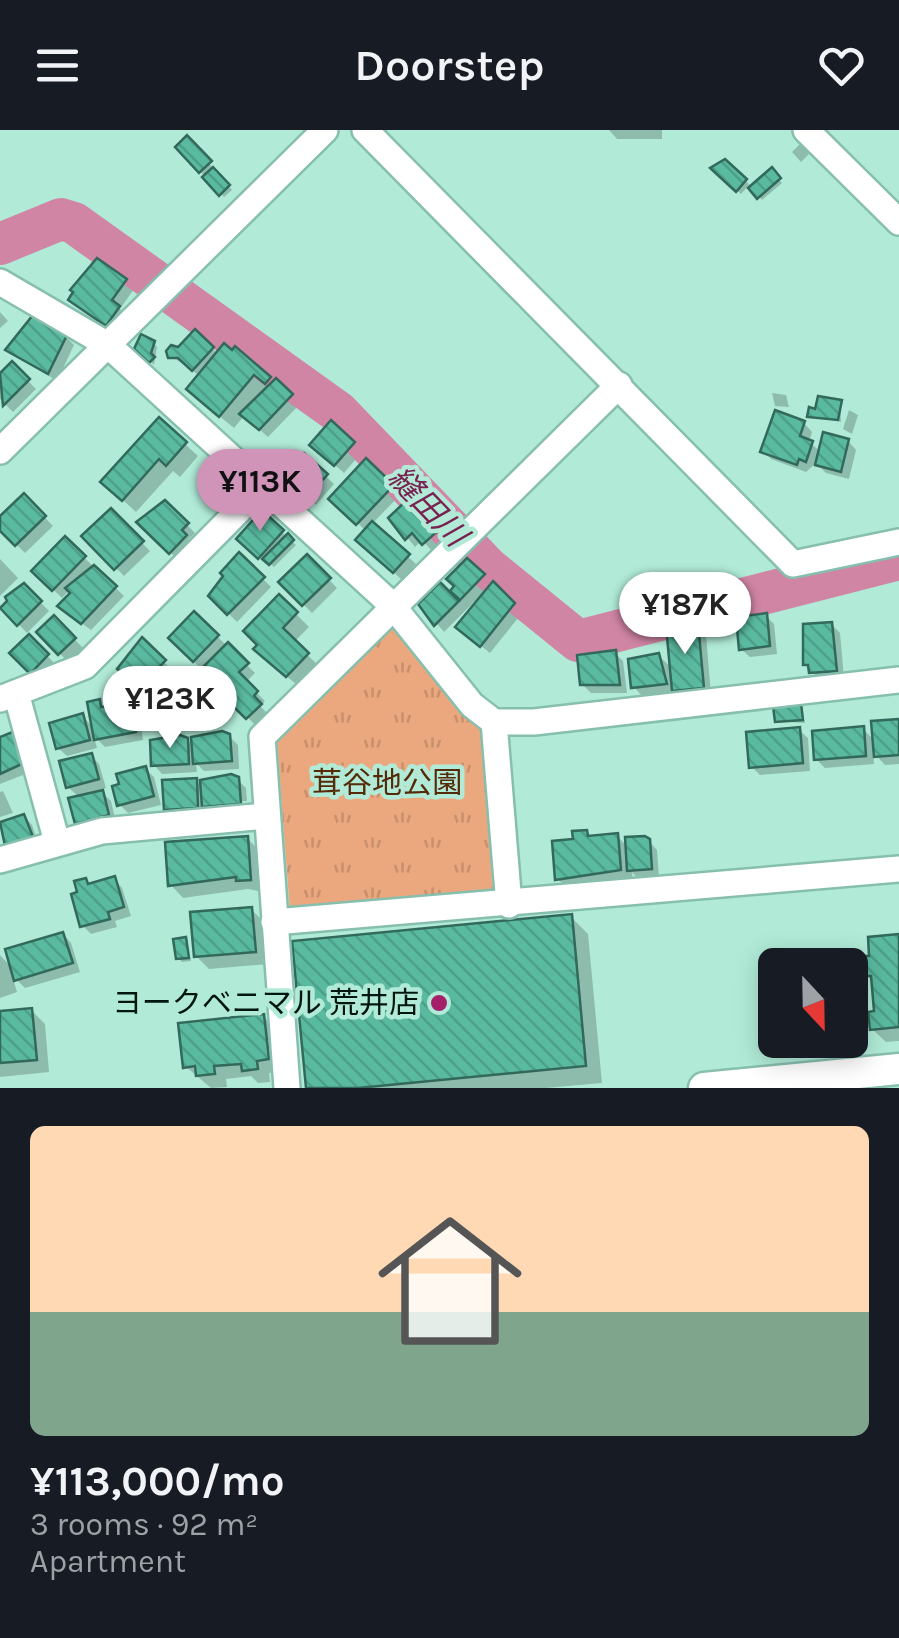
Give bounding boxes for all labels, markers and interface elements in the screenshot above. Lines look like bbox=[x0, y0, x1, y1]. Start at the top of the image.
icon: menu bbox=[30, 38, 85, 93]
icon: heart bbox=[814, 38, 869, 93]
text: Doorstep bbox=[354, 39, 545, 91]
pin: ¥113K bbox=[190, 449, 330, 534]
water label: 縫田川 bbox=[381, 459, 476, 556]
text: ¥113K bbox=[219, 463, 301, 500]
pin: ¥187K bbox=[615, 572, 755, 657]
text: ¥187K bbox=[641, 586, 729, 623]
pin: ¥123K bbox=[100, 666, 240, 751]
text: ¥123K bbox=[125, 680, 215, 717]
park label: 茸谷地公園 bbox=[312, 765, 462, 801]
north arrow bbox=[758, 948, 868, 1058]
map controls bbox=[758, 948, 868, 1058]
place label: ヨークベニマル 荒井店 bbox=[112, 985, 419, 1021]
marker: ヨークベニマル 荒井店 bbox=[428, 992, 450, 1014]
icon: home bbox=[360, 1191, 540, 1371]
text: ¥113,000/mo bbox=[30, 1456, 284, 1506]
text: 3 rooms · 92 m² bbox=[30, 1506, 258, 1543]
text: Apartment bbox=[30, 1543, 186, 1580]

